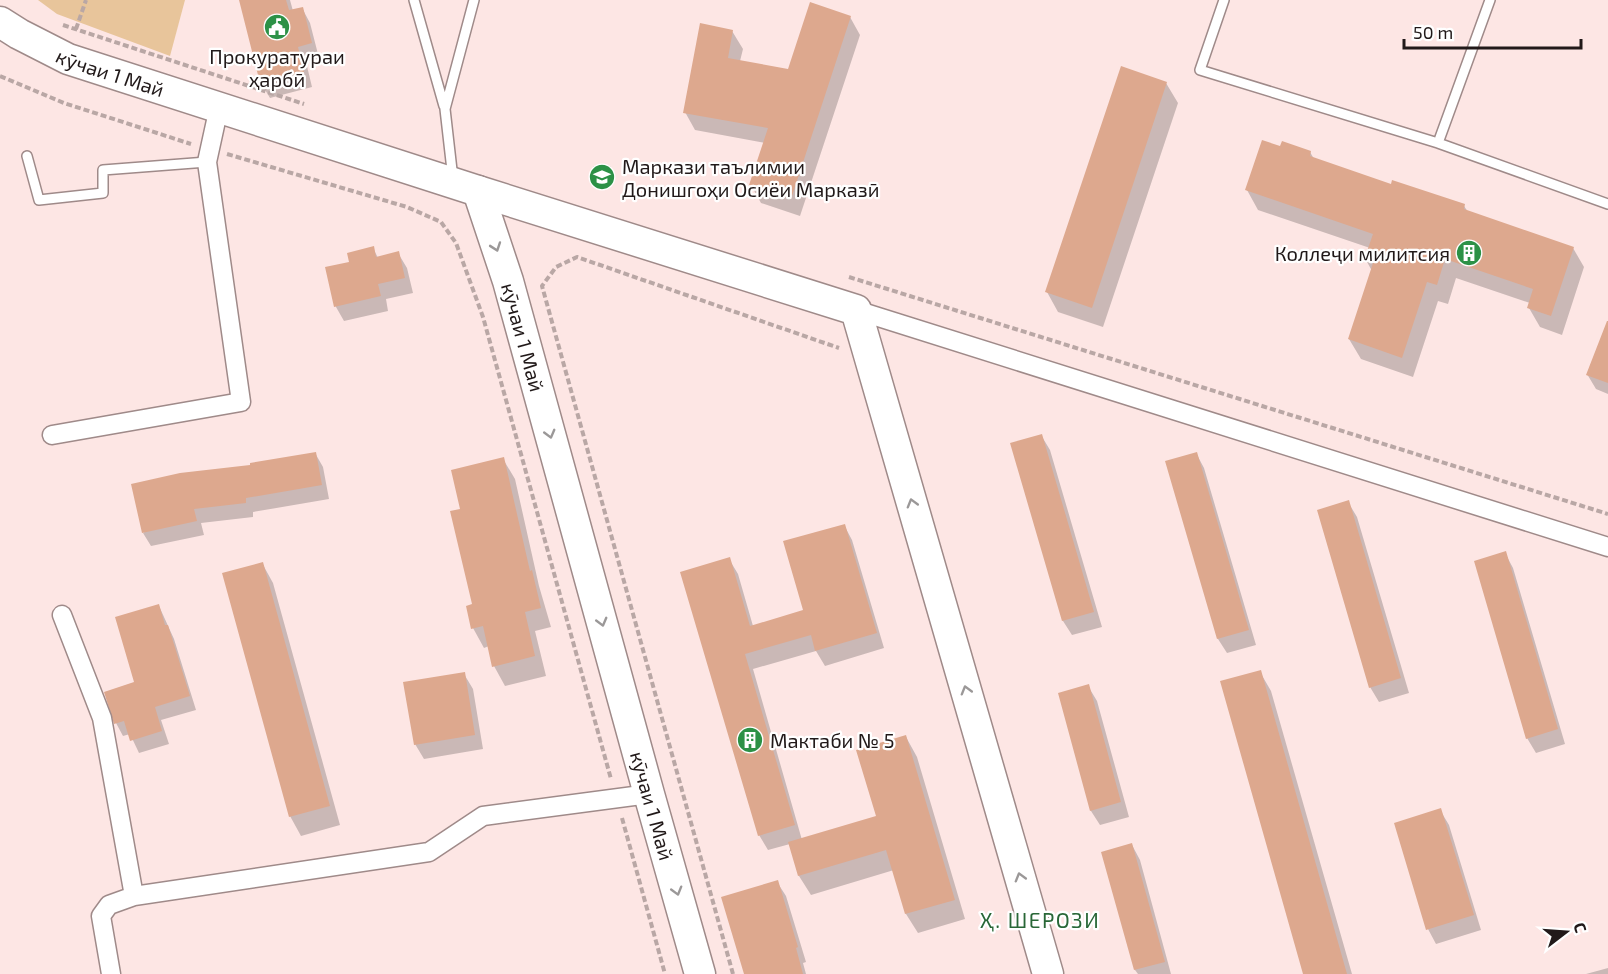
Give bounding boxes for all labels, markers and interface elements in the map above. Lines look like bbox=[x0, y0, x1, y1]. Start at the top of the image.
public building icon: Прокуратураи ҳарбӣ bbox=[262, 12, 292, 42]
scale bar bbox=[1404, 12, 1581, 50]
text: 50 m bbox=[1413, 21, 1453, 43]
street label: кӯчаи 1 Май bbox=[52, 43, 167, 101]
place label: Прокуратураи ҳарбӣ bbox=[209, 44, 345, 91]
place label: Маркази таълимии Донишгоҳи Осиёи Марказӣ bbox=[622, 154, 879, 201]
school or university icon: Маркази таълимии Донишгоҳи Осиёи Марказӣ bbox=[587, 162, 617, 192]
building icon: Коллеҷи милитсия bbox=[1454, 238, 1484, 268]
one-way arrow bbox=[489, 241, 502, 252]
place label: Коллеҷи милитсия bbox=[1275, 241, 1450, 265]
street label: кӯчаи 1 Май bbox=[497, 280, 550, 394]
one-way arrow bbox=[543, 428, 555, 439]
one-way arrow bbox=[907, 498, 919, 509]
one-way arrow bbox=[594, 617, 607, 627]
one-way arrow bbox=[961, 685, 973, 696]
building icon: Мактаби № 5 bbox=[735, 725, 765, 755]
place label: Мактаби № 5 bbox=[770, 728, 894, 752]
street label: кӯчаи 1 Май bbox=[626, 748, 679, 863]
one-way arrow bbox=[1015, 873, 1028, 883]
one-way arrow bbox=[669, 886, 682, 896]
north arrow bbox=[1536, 902, 1596, 962]
district label: Ҳ. ШЕРОЗИ bbox=[980, 907, 1100, 932]
text: С bbox=[1570, 920, 1591, 935]

